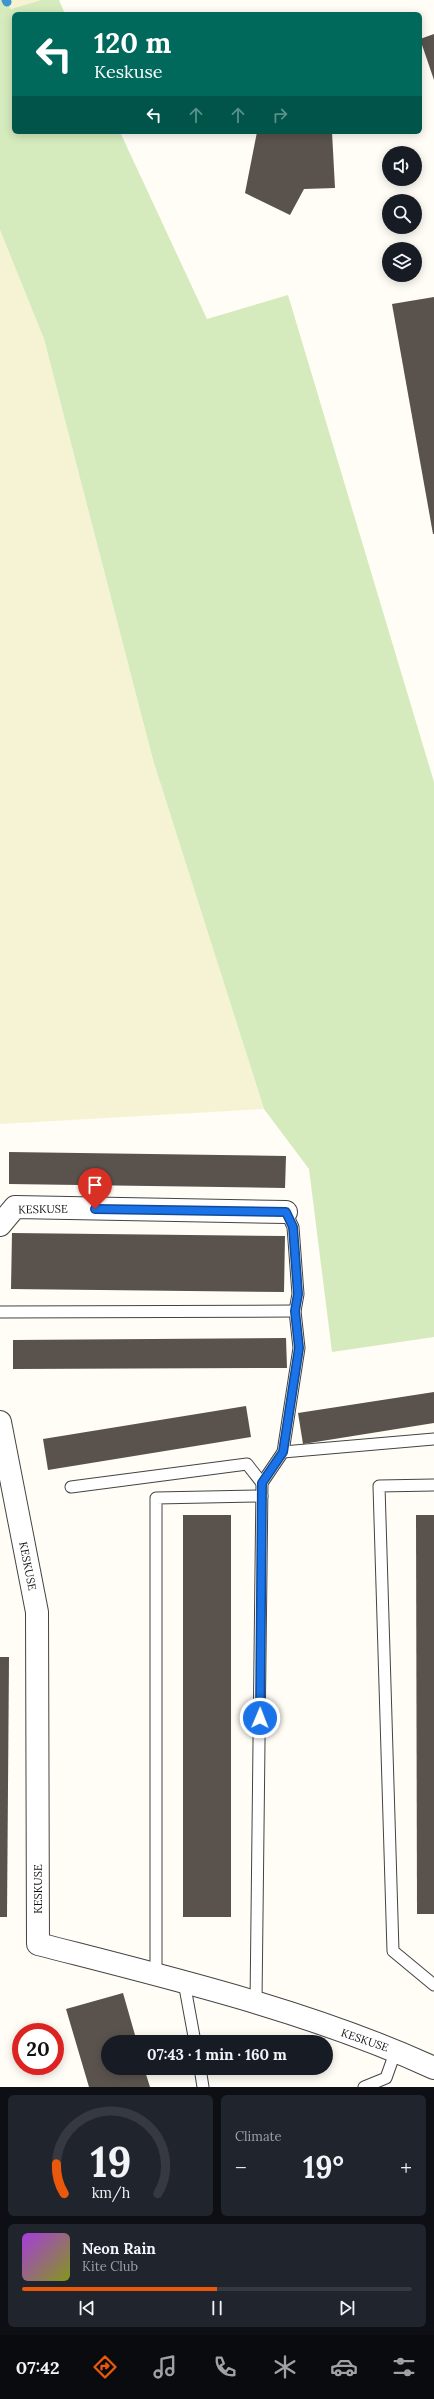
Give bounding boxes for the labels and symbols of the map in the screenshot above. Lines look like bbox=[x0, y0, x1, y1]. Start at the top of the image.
pin bbox=[78, 1168, 112, 1209]
street label: KESKUSE bbox=[18, 1202, 68, 1216]
street label: KESKUSE bbox=[16, 1540, 40, 1592]
position arrow bbox=[239, 1697, 281, 1739]
street label: KESKUSE bbox=[31, 1864, 45, 1914]
speed limit sign: 20 bbox=[12, 2023, 64, 2075]
street label: KESKUSE bbox=[339, 2025, 391, 2055]

